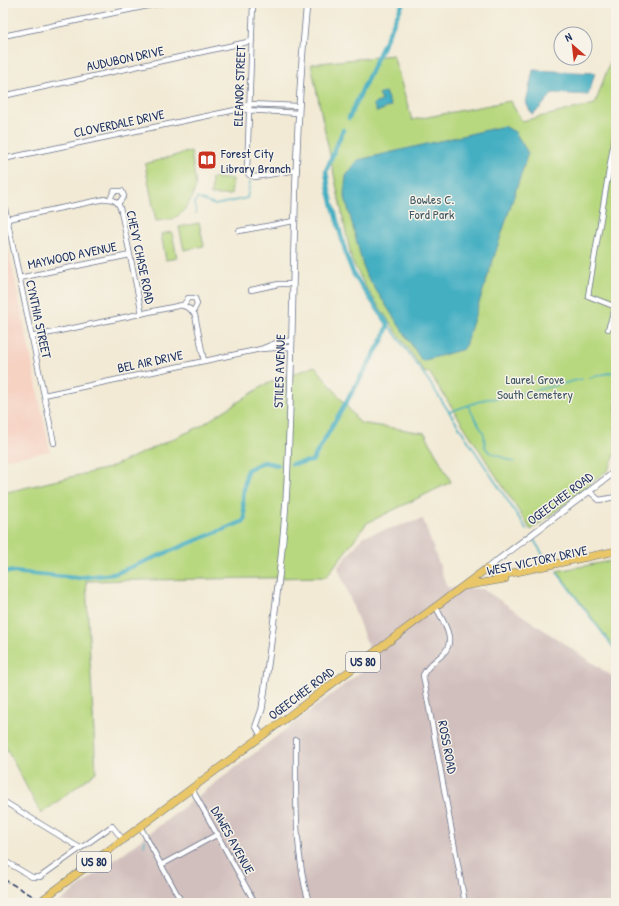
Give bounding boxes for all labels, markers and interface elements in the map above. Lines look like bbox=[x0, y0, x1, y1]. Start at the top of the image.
north arrow bbox=[553, 26, 593, 66]
text: N bbox=[562, 30, 574, 45]
street label: AUDUBON DRIVE bbox=[85, 41, 166, 75]
street label: ELEANOR STREET bbox=[229, 44, 249, 127]
street label: CLOVERDALE DRIVE bbox=[72, 105, 166, 141]
place label: Forest City Library Branch bbox=[220, 144, 291, 177]
library icon: Forest City Library Branch bbox=[196, 149, 218, 171]
park label: Bowles C. Ford Park bbox=[409, 190, 455, 223]
street label: CHEVY CHASE ROAD bbox=[122, 209, 160, 306]
street label: MAYWOOD AVENUE bbox=[26, 237, 118, 273]
street label: CYNTHIA STREET bbox=[22, 278, 56, 361]
street label: STILES AVENUE bbox=[269, 334, 289, 408]
street label: BEL AIR DRIVE bbox=[116, 345, 185, 377]
park label: Laurel Grove South Cemetery bbox=[497, 370, 573, 403]
street label: OGEECHEE ROAD bbox=[523, 467, 597, 529]
street label: WEST VICTORY DRIVE bbox=[485, 540, 589, 579]
road number: US 80 bbox=[346, 652, 380, 672]
street label: OGEECHEE ROAD bbox=[264, 662, 338, 724]
street label: ROSS ROAD bbox=[434, 719, 462, 776]
street label: DAWES AVENUE bbox=[207, 803, 259, 877]
road number: US 80 bbox=[77, 852, 111, 872]

